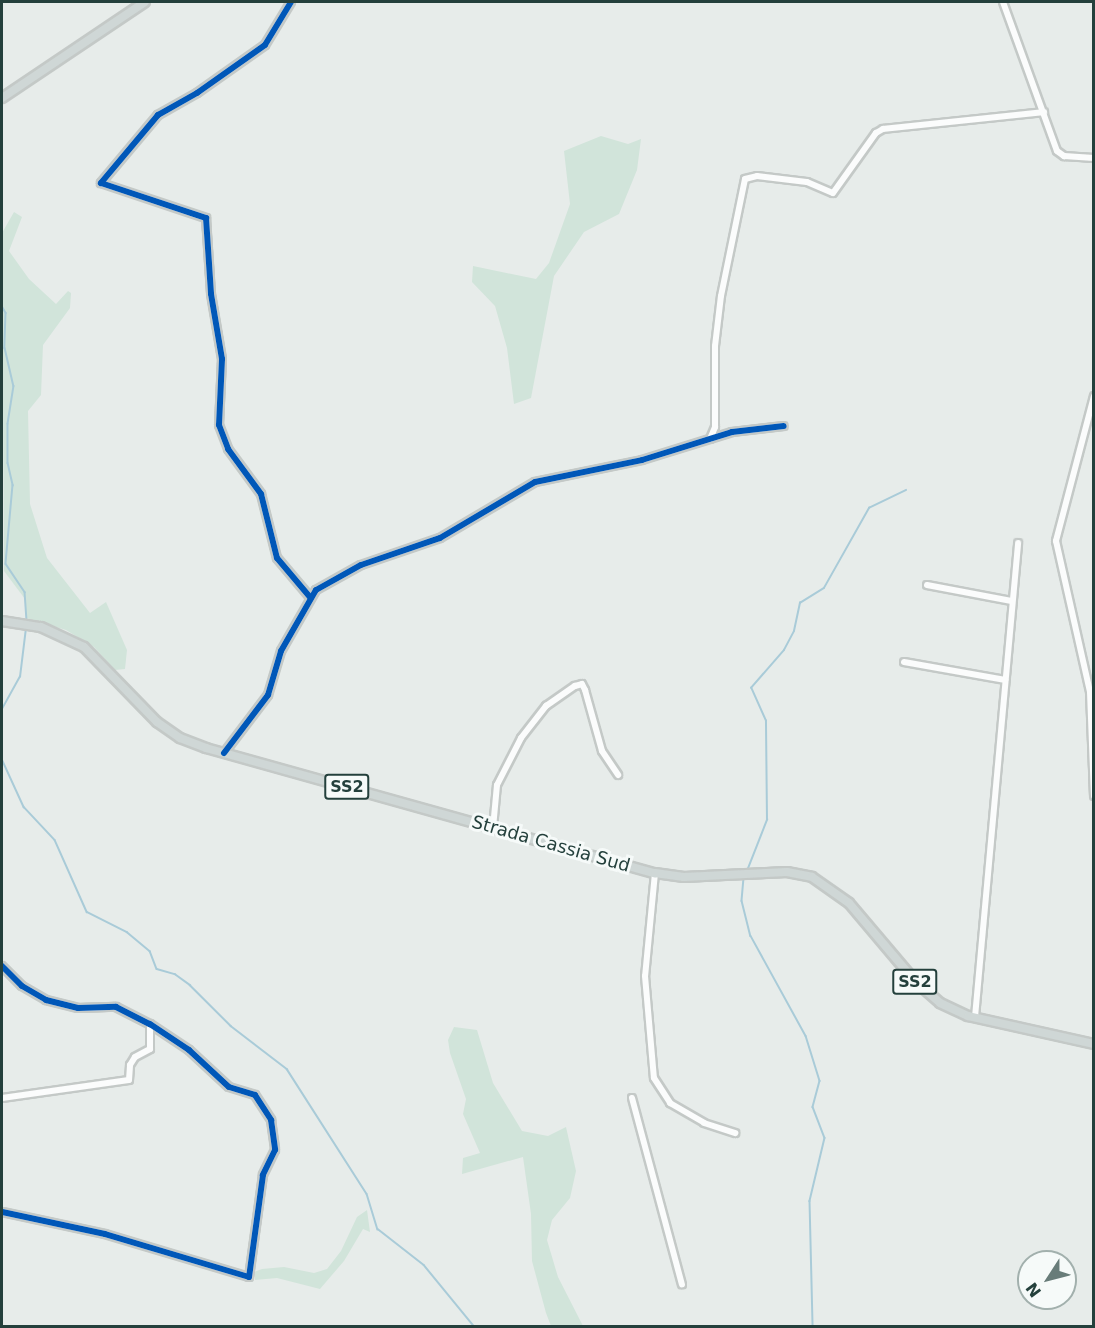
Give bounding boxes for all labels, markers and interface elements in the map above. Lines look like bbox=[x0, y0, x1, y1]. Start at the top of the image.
road number: SS2 bbox=[323, 774, 371, 800]
street label: Strada Cassia Sud bbox=[469, 811, 633, 877]
road number: SS2 bbox=[891, 969, 939, 995]
north arrow bbox=[1017, 1250, 1077, 1310]
text: N bbox=[1022, 1279, 1045, 1301]

